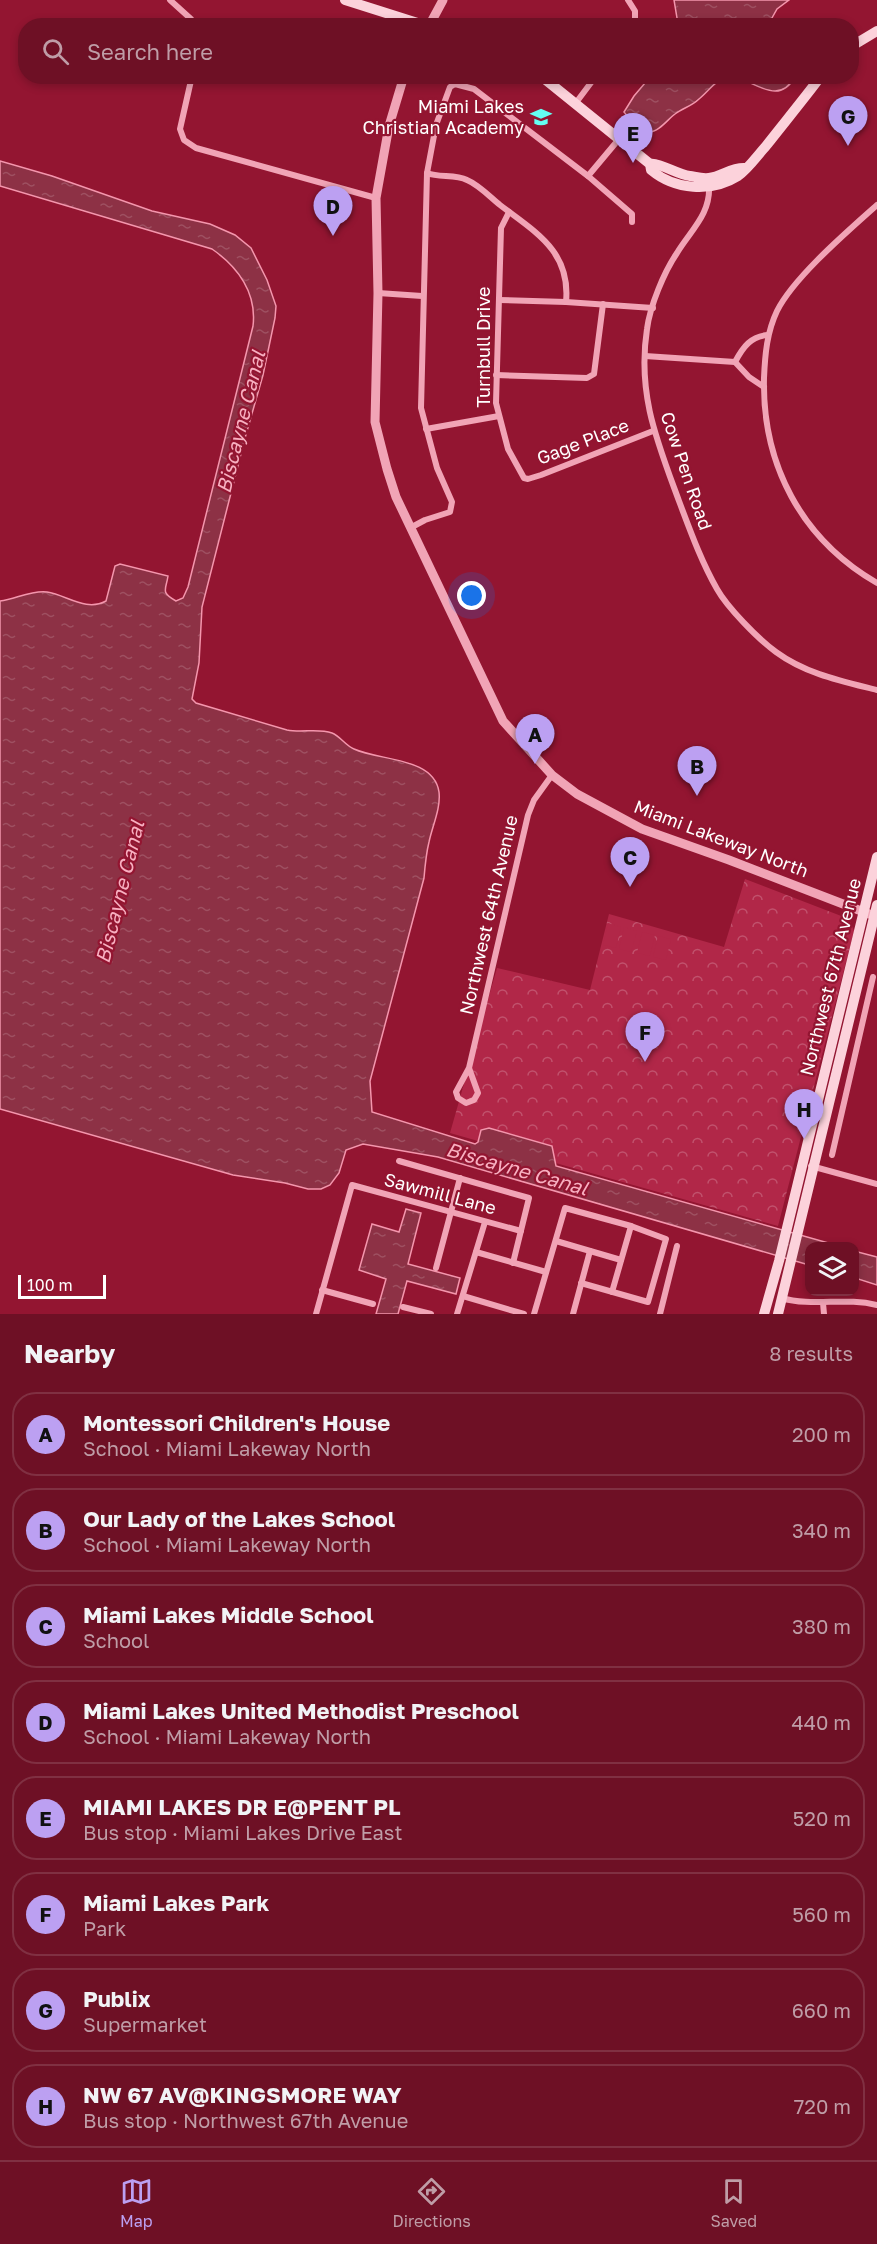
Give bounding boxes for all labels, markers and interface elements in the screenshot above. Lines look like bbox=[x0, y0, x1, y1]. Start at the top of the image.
search box bbox=[18, 18, 859, 84]
icon: search bbox=[39, 35, 72, 68]
text: Search here bbox=[87, 38, 213, 65]
place label: Miami Lakes Christian Academy bbox=[363, 95, 524, 138]
pin: G bbox=[828, 96, 868, 146]
school or university icon: Miami Lakes Christian Academy bbox=[529, 105, 553, 129]
pin: E bbox=[614, 114, 652, 163]
pin: D bbox=[314, 186, 352, 236]
street label: Turnbull Drive bbox=[472, 286, 494, 408]
water label: Biscayne Canal bbox=[211, 347, 270, 496]
street label: Cow Pen Road bbox=[656, 409, 717, 533]
street label: Gage Place bbox=[533, 413, 632, 469]
your location bbox=[457, 581, 486, 610]
pin: A bbox=[516, 714, 554, 764]
pin: B bbox=[678, 746, 716, 796]
street label: Miami Lakeway North bbox=[631, 795, 812, 882]
street label: Northwest 64th Avenue bbox=[454, 813, 522, 1017]
water label: Biscayne Canal bbox=[90, 817, 149, 966]
pin: C bbox=[610, 838, 650, 887]
street label: Northwest 67th Avenue bbox=[795, 876, 865, 1078]
pin: F bbox=[626, 1012, 664, 1062]
pin: H bbox=[784, 1090, 824, 1139]
water label: Biscayne Canal bbox=[443, 1136, 591, 1201]
street label: Sawmill Lane bbox=[382, 1168, 499, 1219]
map controls bbox=[805, 1242, 859, 1296]
button: layers bbox=[805, 1242, 859, 1296]
scale bar bbox=[18, 1272, 106, 1300]
text: 100 m bbox=[27, 1275, 73, 1295]
text: Nearby bbox=[24, 1338, 115, 1369]
text: 8 results bbox=[769, 1341, 853, 1365]
text: Montessori Children's House bbox=[83, 1409, 390, 1436]
text: A bbox=[38, 1422, 53, 1446]
text: 200 m bbox=[792, 1422, 851, 1446]
text: School · Miami Lakeway North bbox=[83, 1436, 371, 1460]
text: Our Lady of the Lakes School bbox=[83, 1505, 395, 1532]
text: B bbox=[38, 1518, 53, 1542]
text: 340 m bbox=[792, 1518, 851, 1542]
text: School · Miami Lakeway North bbox=[83, 1532, 371, 1556]
text: Miami Lakes Middle School bbox=[83, 1601, 374, 1628]
text: C bbox=[38, 1614, 53, 1638]
text: 380 m bbox=[792, 1614, 851, 1638]
text: School bbox=[83, 1628, 149, 1652]
text: Miami Lakes United Methodist Preschool bbox=[83, 1697, 519, 1724]
text: D bbox=[38, 1710, 53, 1734]
text: 440 m bbox=[792, 1710, 851, 1734]
text: School · Miami Lakeway North bbox=[83, 1724, 371, 1748]
text: MIAMI LAKES DR E@PENT PL bbox=[83, 1793, 401, 1820]
text: E bbox=[39, 1806, 52, 1830]
text: 520 m bbox=[793, 1806, 851, 1830]
text: Bus stop · Miami Lakes Drive East bbox=[83, 1820, 402, 1844]
text: Miami Lakes Park bbox=[83, 1889, 269, 1916]
text: F bbox=[40, 1902, 51, 1926]
text: 560 m bbox=[792, 1902, 851, 1926]
text: Park bbox=[83, 1916, 126, 1940]
text: Publix bbox=[83, 1985, 151, 2012]
text: G bbox=[38, 1998, 53, 2022]
text: 660 m bbox=[792, 1998, 851, 2022]
text: Supermarket bbox=[83, 2012, 207, 2036]
text: NW 67 AV@KINGSMORE WAY bbox=[83, 2081, 402, 2108]
text: H bbox=[38, 2094, 53, 2118]
text: 720 m bbox=[794, 2094, 851, 2118]
text: Bus stop · Northwest 67th Avenue bbox=[83, 2108, 408, 2132]
tab: Map bbox=[120, 2175, 153, 2231]
tab: Directions bbox=[393, 2175, 471, 2231]
tab: Saved bbox=[710, 2175, 757, 2231]

